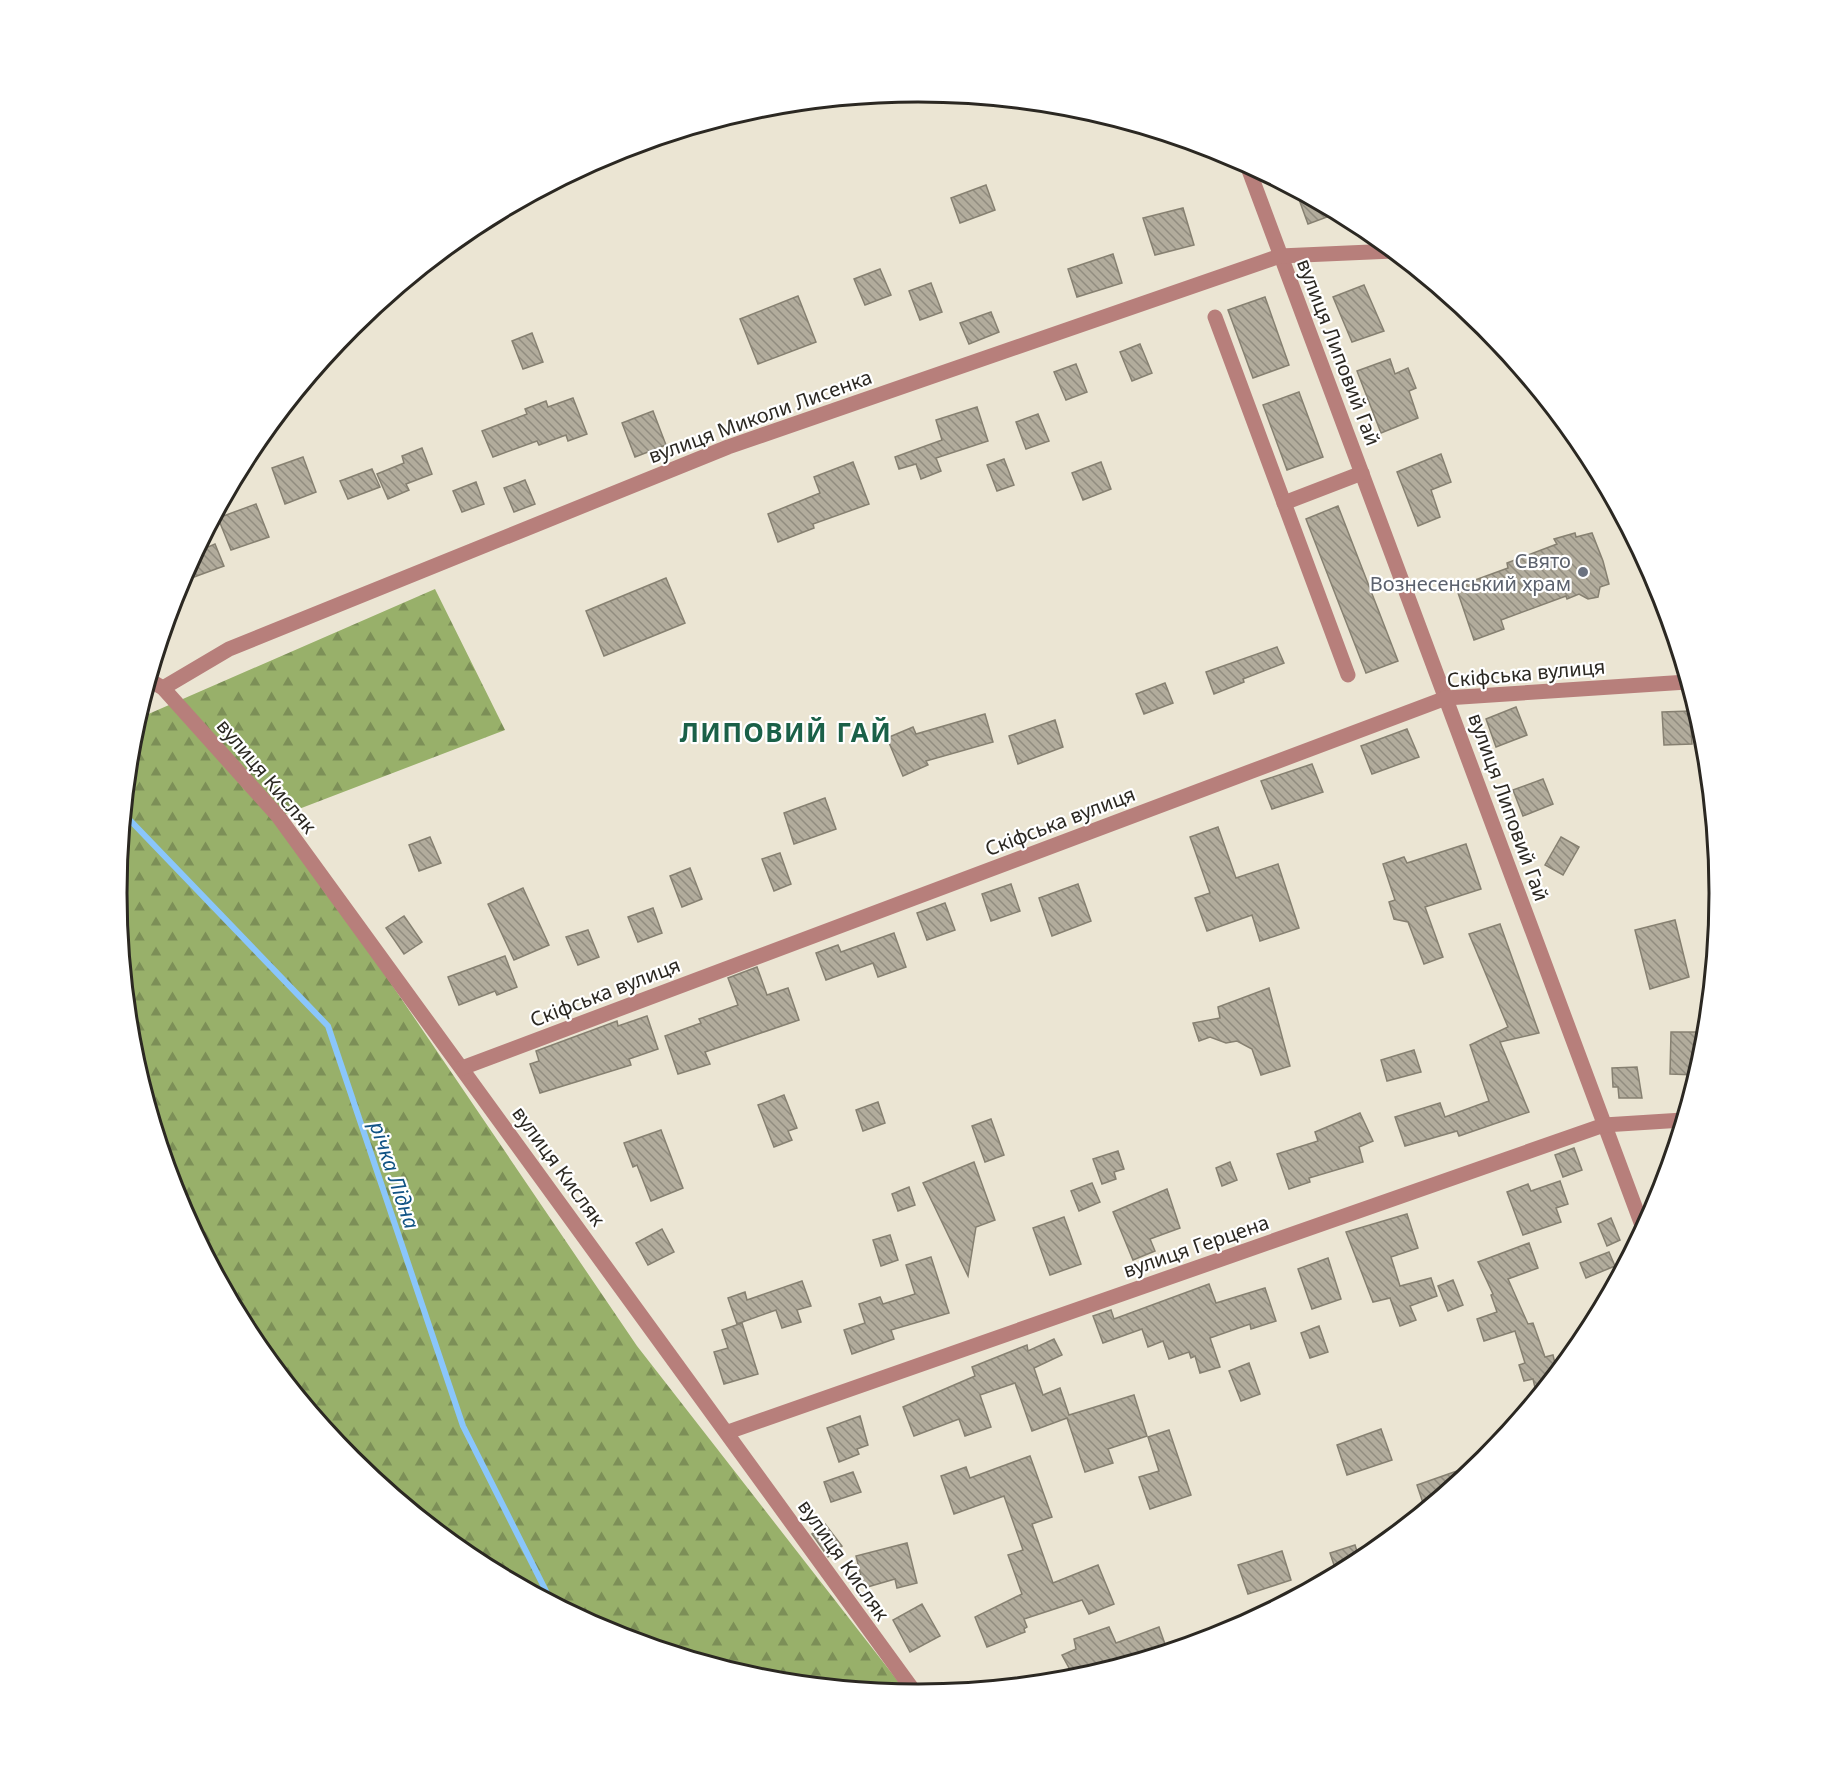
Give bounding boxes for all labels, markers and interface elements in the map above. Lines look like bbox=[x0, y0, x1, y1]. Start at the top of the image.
street label: вулиця Липовий Гай bbox=[1291, 255, 1387, 449]
street label: вулиця Миколи Лисенка bbox=[644, 363, 876, 469]
place label: Свято Вознесенський храм bbox=[1370, 547, 1571, 597]
marker: Свято Вознесенський храм bbox=[1576, 565, 1590, 579]
street label: Скіфська вулиця bbox=[1446, 653, 1606, 693]
street label: вулиця Липовий Гай bbox=[1462, 709, 1556, 905]
street label: вулиця Кисляк bbox=[211, 713, 323, 839]
district label: ЛИПОВИЙ ГАЙ bbox=[680, 714, 892, 750]
street label: Скіфська вулиця bbox=[981, 780, 1139, 862]
street label: Скіфська вулиця bbox=[526, 951, 684, 1033]
street label: вулиця Кисляк bbox=[506, 1101, 612, 1232]
water label: річка Лідна bbox=[363, 1117, 426, 1232]
street label: вулиця Герцена bbox=[1119, 1208, 1273, 1284]
street label: вулиця Кисляк bbox=[792, 1494, 896, 1626]

